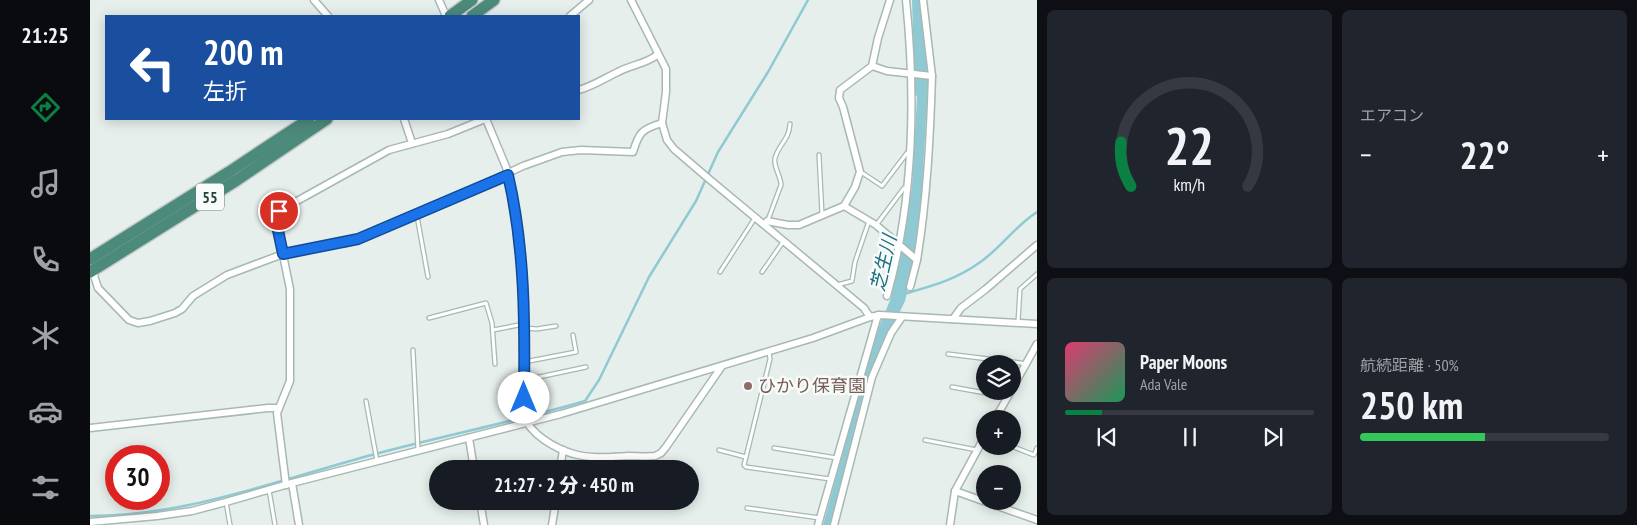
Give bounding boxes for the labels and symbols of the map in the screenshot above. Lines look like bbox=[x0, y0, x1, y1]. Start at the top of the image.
road number: 55 bbox=[196, 183, 224, 210]
pin bbox=[258, 190, 300, 232]
water label: 芝生川 bbox=[865, 231, 902, 293]
position arrow bbox=[497, 371, 549, 423]
place label: ひかり保育園 bbox=[758, 374, 866, 397]
marker: ひかり保育園 bbox=[742, 380, 754, 392]
speed limit sign: 30 bbox=[105, 445, 170, 510]

